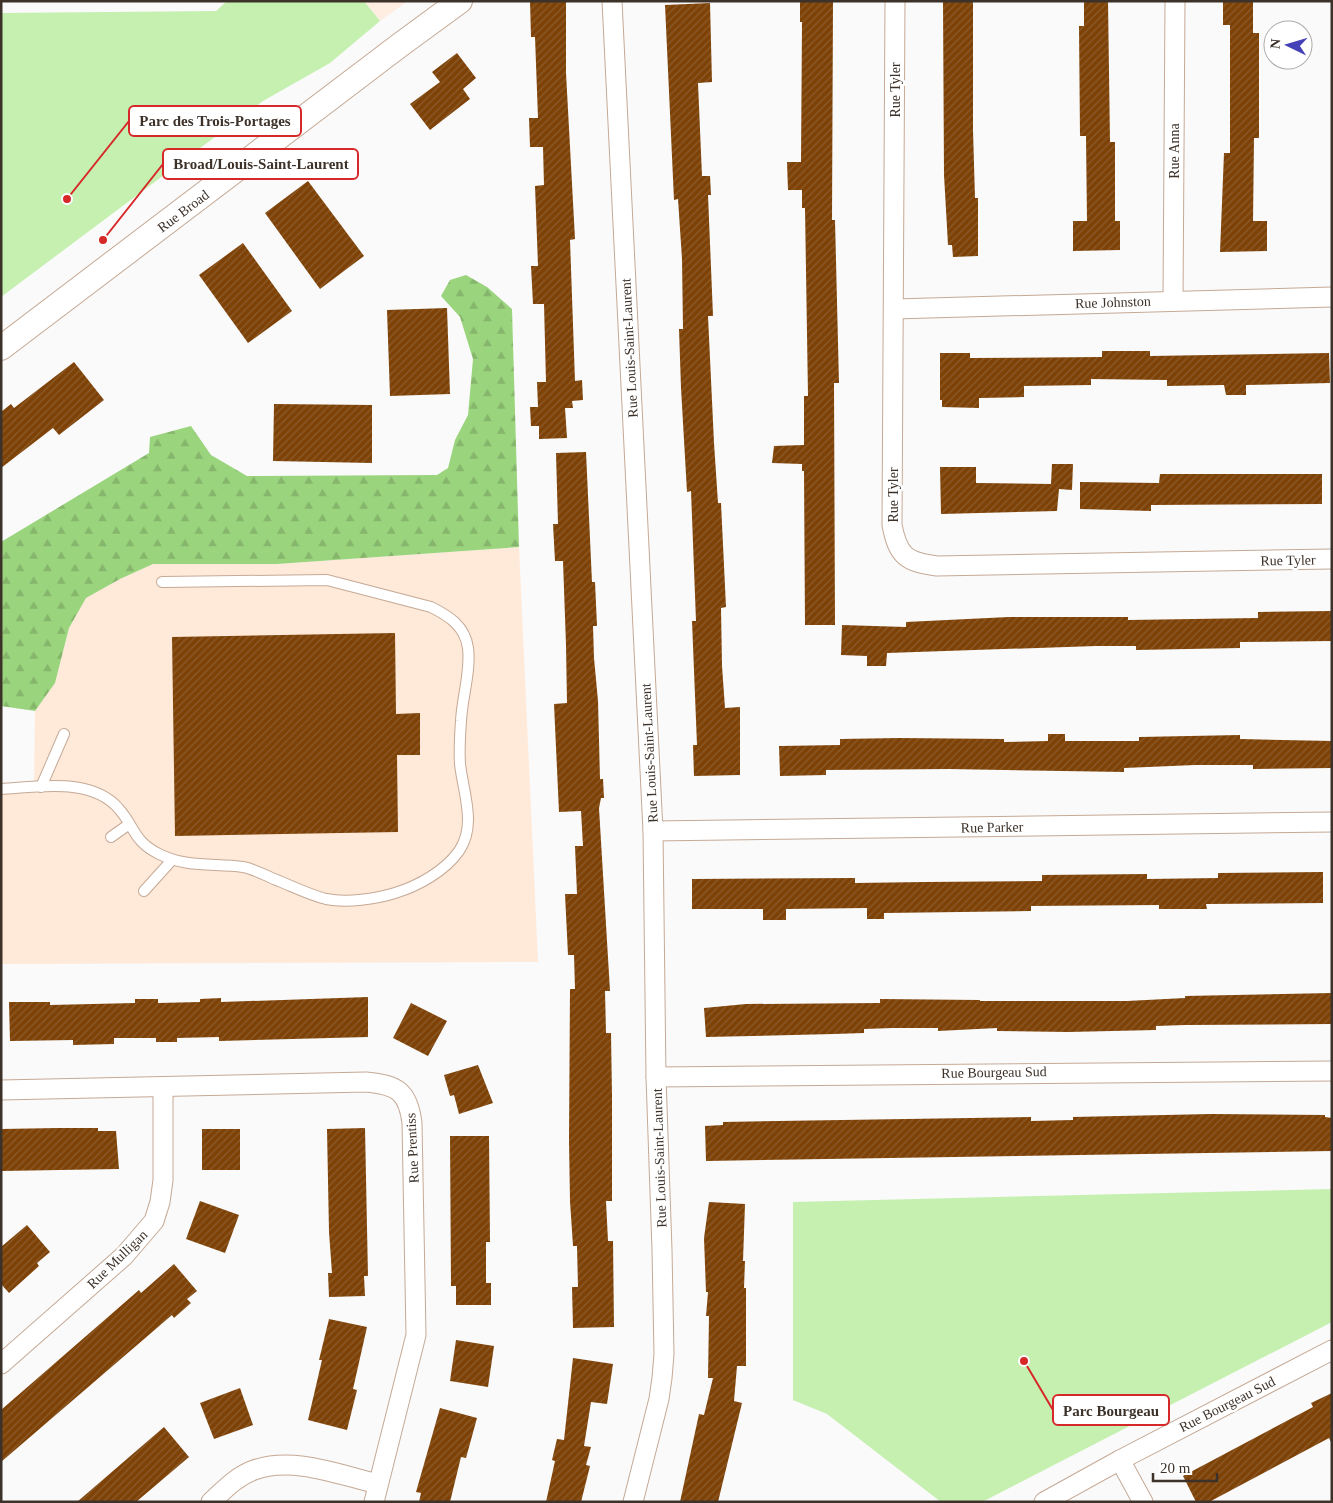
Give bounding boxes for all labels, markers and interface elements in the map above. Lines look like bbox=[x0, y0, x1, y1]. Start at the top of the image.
north arrow bbox=[1263, 20, 1313, 70]
text: N bbox=[1268, 38, 1283, 50]
street label: Rue Tyler bbox=[888, 62, 903, 118]
callout: Parc des Trois-Portages bbox=[129, 106, 301, 136]
text: Parc des Trois-Portages bbox=[139, 113, 291, 129]
street label: Rue Anna bbox=[1167, 122, 1182, 179]
callout: Broad/Louis-Saint-Laurent bbox=[163, 149, 358, 179]
text: Broad/Louis-Saint-Laurent bbox=[173, 156, 349, 172]
street label: Rue Broad bbox=[155, 187, 212, 236]
street label: Rue Louis-Saint-Laurent bbox=[618, 278, 641, 418]
street label: Rue Johnston bbox=[1075, 294, 1151, 311]
street label: Rue Tyler bbox=[886, 467, 901, 523]
street label: Rue Tyler bbox=[1260, 553, 1316, 568]
street label: Rue Louis-Saint-Laurent bbox=[638, 683, 661, 823]
street label: Rue Parker bbox=[961, 819, 1024, 836]
street label: Rue Bourgeau Sud bbox=[941, 1064, 1047, 1081]
street label: Rue Louis-Saint-Laurent bbox=[650, 1088, 669, 1228]
street label: Rue Prentiss bbox=[403, 1112, 422, 1184]
street label: Rue Mulligan bbox=[84, 1227, 150, 1292]
street label: Rue Bourgeau Sud bbox=[1177, 1374, 1278, 1435]
callout: Parc Bourgeau bbox=[1053, 1395, 1169, 1425]
text: Parc Bourgeau bbox=[1063, 1403, 1159, 1419]
scale bar bbox=[1153, 1450, 1217, 1482]
text: 20 m bbox=[1160, 1460, 1191, 1476]

